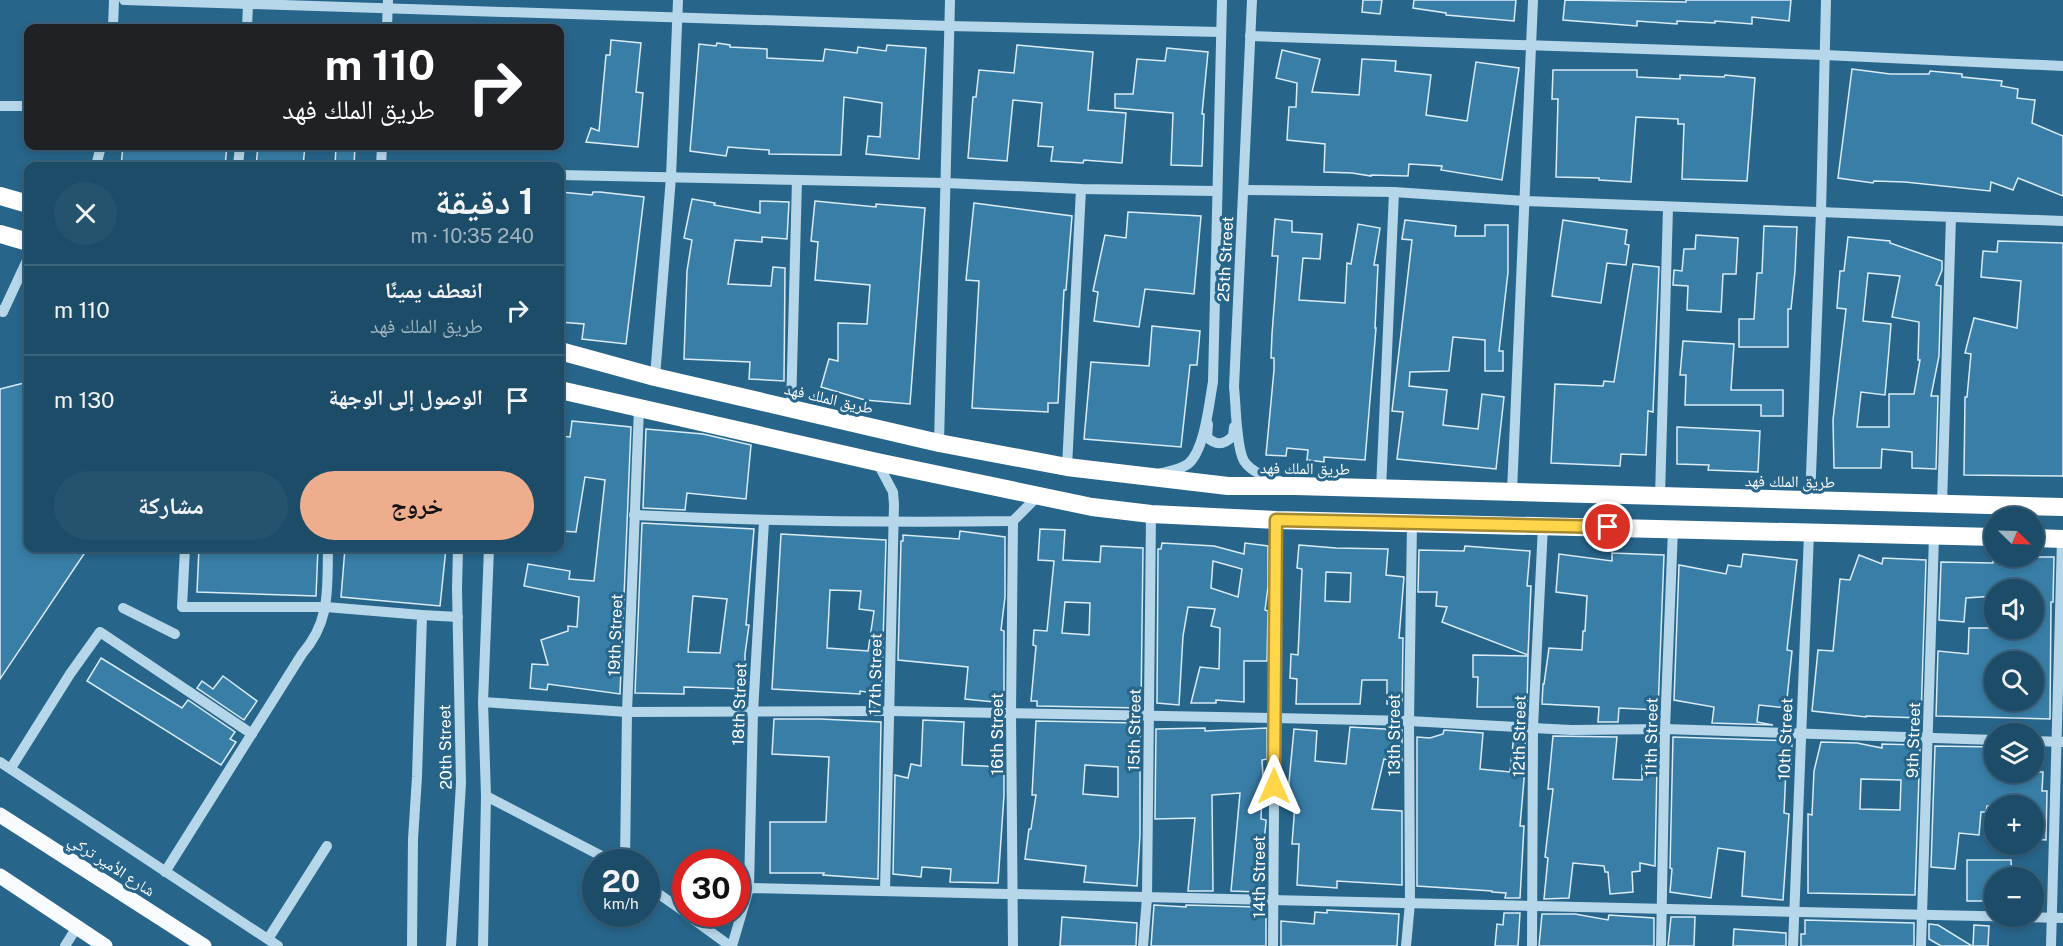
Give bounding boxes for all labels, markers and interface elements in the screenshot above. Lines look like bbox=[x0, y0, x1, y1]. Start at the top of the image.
text: 110 m bbox=[325, 40, 435, 89]
icon: right bbox=[456, 48, 534, 126]
text: طريق الملك فهد bbox=[282, 93, 435, 125]
text: 1 دقيقة bbox=[435, 180, 534, 222]
button: close bbox=[54, 182, 117, 245]
street label: 25th Street bbox=[1214, 216, 1237, 302]
text: 240 m · 10:35 bbox=[411, 224, 534, 248]
text: انعطف يمينًا bbox=[385, 277, 483, 303]
icon: right bbox=[501, 294, 534, 327]
text: 110 m bbox=[54, 297, 110, 323]
text: طريق الملك فهد bbox=[370, 314, 483, 338]
street label: طريق الملك فهد bbox=[782, 379, 875, 419]
text: الوصول إلى الوجهة bbox=[328, 384, 483, 410]
icon: arrive bbox=[501, 384, 534, 417]
text: 130 m bbox=[54, 387, 115, 413]
street label: طريق الملك فهد bbox=[1260, 458, 1350, 480]
button: مشاركة bbox=[54, 471, 288, 540]
button: خروج bbox=[300, 471, 534, 540]
street label: طريق الملك فهد bbox=[1745, 471, 1835, 493]
pin bbox=[1582, 501, 1633, 552]
north arrow bbox=[1984, 507, 2044, 567]
map controls bbox=[1984, 507, 2044, 927]
icon: arrive bbox=[1591, 510, 1624, 543]
button: sound bbox=[1984, 579, 2044, 639]
street label: 19th Street bbox=[605, 593, 626, 677]
street label: 17th Street bbox=[865, 633, 886, 715]
button: search bbox=[1984, 651, 2044, 711]
street label: 18th Street bbox=[729, 662, 750, 746]
street label: 15th Street bbox=[1124, 688, 1145, 772]
street label: 16th Street bbox=[988, 693, 1007, 775]
street label: 13th Street bbox=[1385, 694, 1404, 776]
street label: 12th Street bbox=[1509, 695, 1530, 777]
street label: 11th Street bbox=[1641, 697, 1662, 777]
street label: 10th Street bbox=[1775, 698, 1796, 781]
street label: 9th Street bbox=[1903, 702, 1924, 778]
street label: 20th Street bbox=[435, 704, 456, 790]
button: layers bbox=[1984, 723, 2044, 783]
position arrow bbox=[1242, 754, 1306, 818]
button: + bbox=[1984, 795, 2044, 855]
street label: شارع الأمير تركي bbox=[63, 830, 159, 903]
street label: 14th Street bbox=[1250, 836, 1269, 918]
speed limit sign: 30 bbox=[672, 849, 750, 927]
text: 20 bbox=[602, 863, 640, 899]
button: − bbox=[1984, 867, 2044, 927]
text: km/h bbox=[603, 895, 639, 912]

